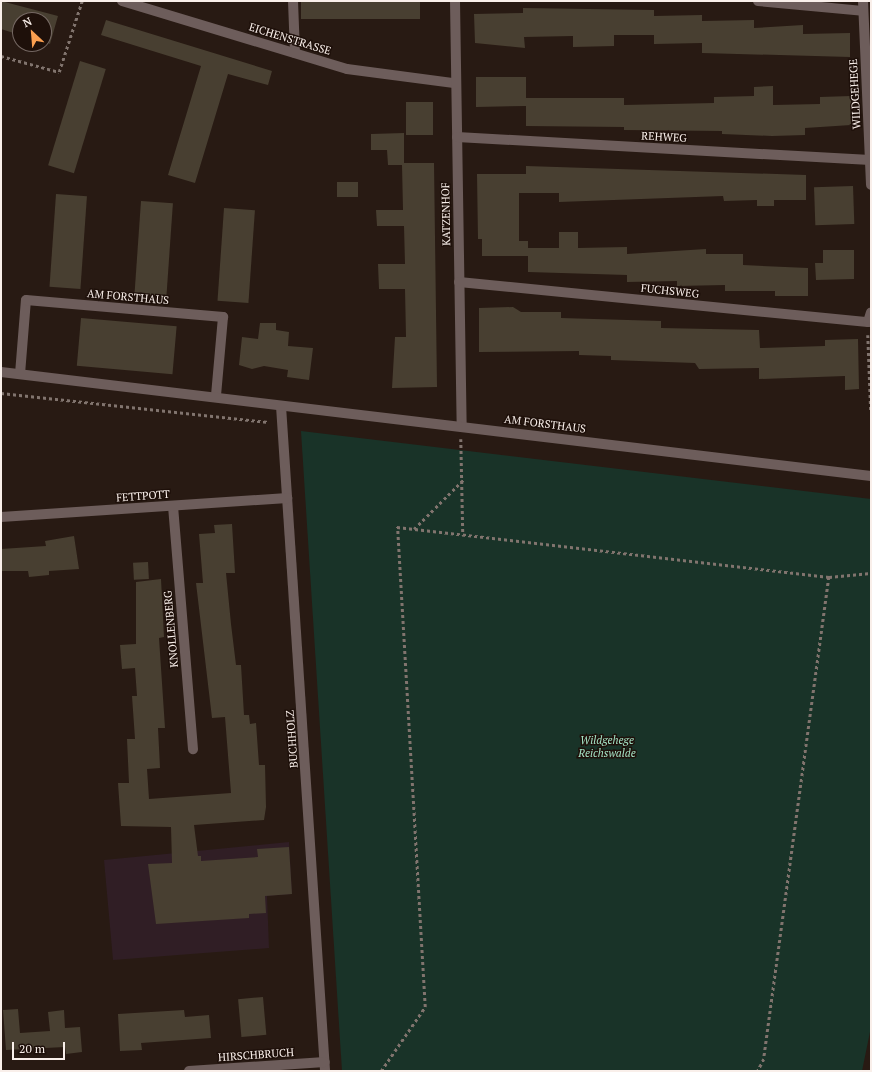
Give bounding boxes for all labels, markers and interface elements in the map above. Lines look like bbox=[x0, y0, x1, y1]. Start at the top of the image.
north arrow bbox=[12, 12, 52, 52]
text: N bbox=[20, 14, 34, 30]
street label: EICHENSTRASSE bbox=[247, 20, 333, 58]
street label: WILDGEHEGE bbox=[847, 59, 863, 129]
street label: REHWEG bbox=[641, 129, 687, 145]
street label: KATZENHOF bbox=[439, 182, 453, 246]
street label: FUCHSWEG bbox=[640, 281, 700, 301]
street label: AM FORSTHAUS bbox=[86, 287, 170, 307]
street label: AM FORSTHAUS bbox=[503, 412, 587, 436]
street label: FETTPOTT bbox=[116, 488, 170, 504]
street label: KNOLLENBERG bbox=[161, 590, 181, 668]
street label: BUCHHOLZ bbox=[283, 710, 301, 768]
park label: Wildgehege Reichswalde bbox=[578, 734, 636, 760]
scale bar bbox=[14, 1034, 67, 1060]
text: 20 m bbox=[19, 1041, 45, 1056]
street label: HIRSCHBRUCH bbox=[218, 1046, 294, 1064]

